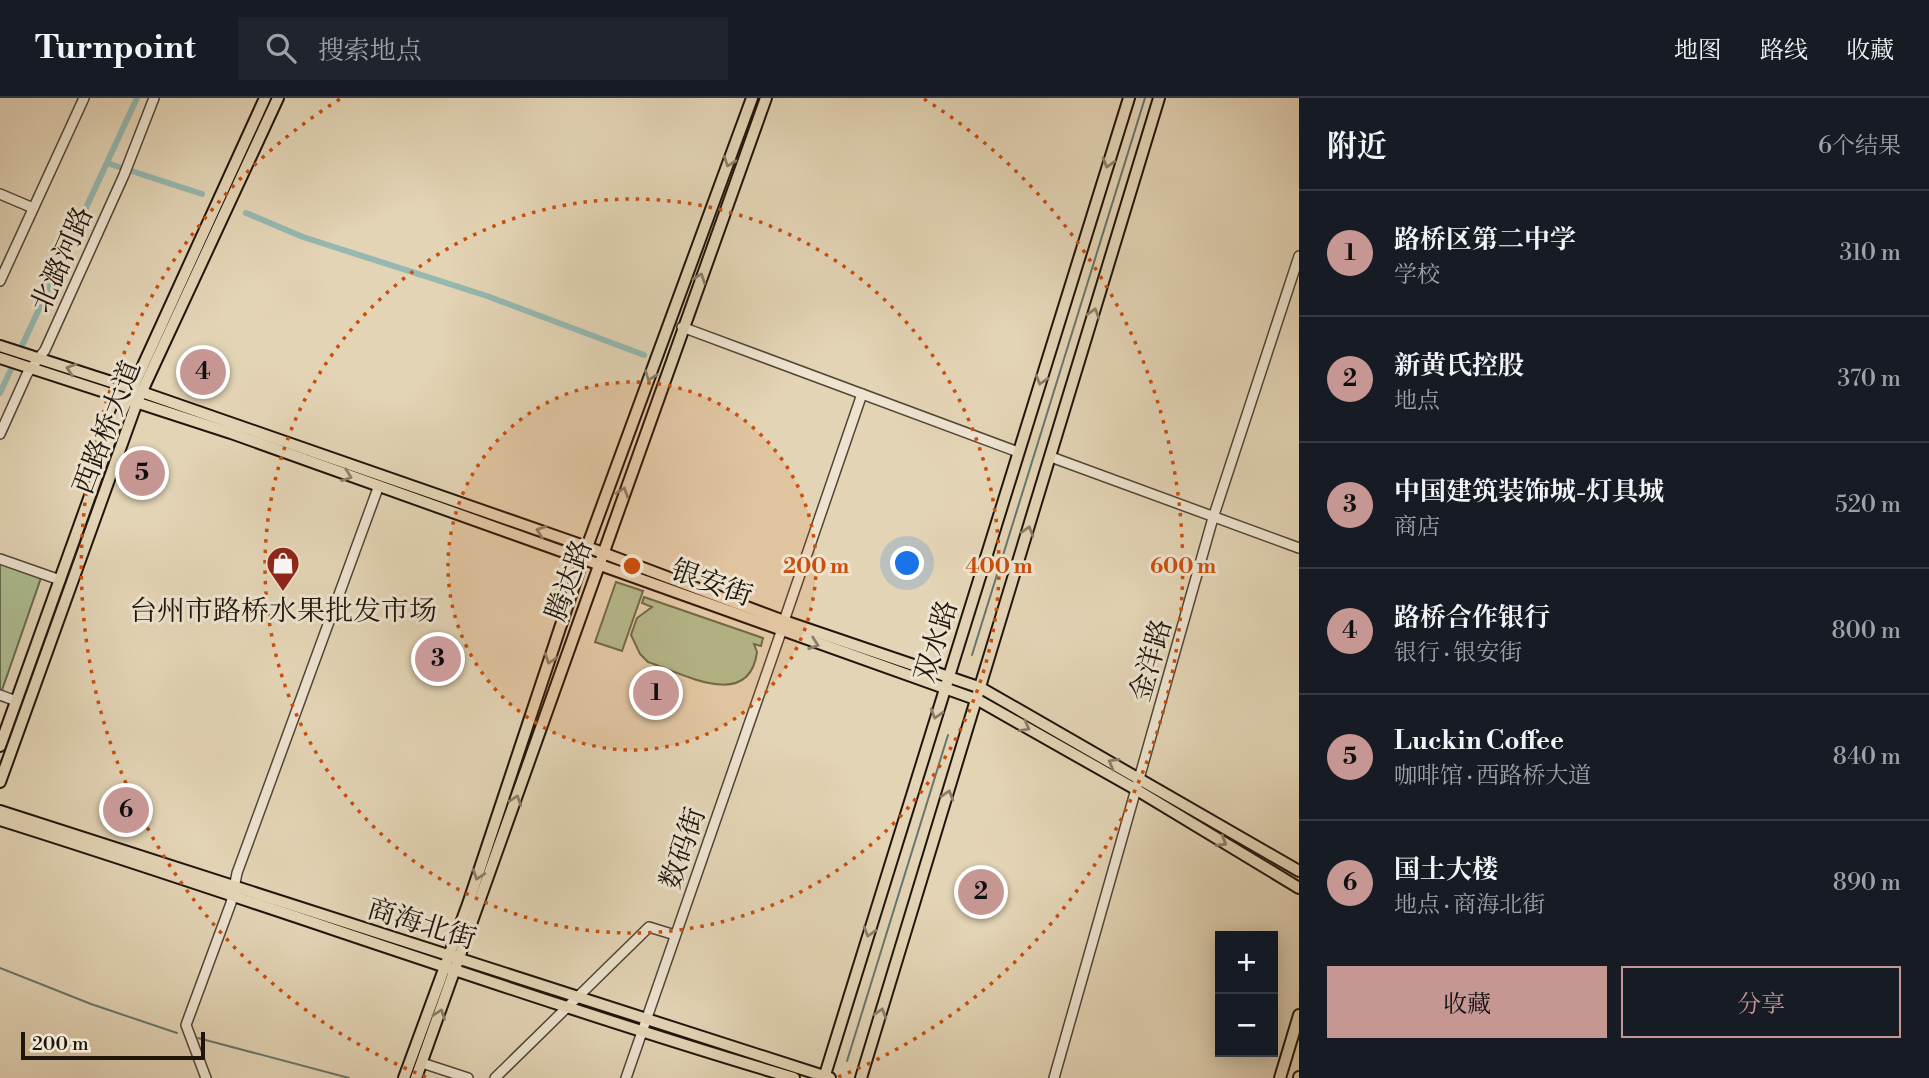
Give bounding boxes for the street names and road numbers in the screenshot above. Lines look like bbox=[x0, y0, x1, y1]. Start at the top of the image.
street label: 北潞河路 bbox=[24, 201, 101, 318]
street label: 西路桥大道 bbox=[66, 356, 149, 499]
street label: 腾达路 bbox=[539, 535, 600, 626]
street label: 银安街 bbox=[666, 553, 757, 614]
street label: 双水路 bbox=[907, 596, 965, 687]
street label: 金洋路 bbox=[1123, 615, 1180, 706]
street label: 数码街 bbox=[653, 803, 714, 894]
street label: 商海北街 bbox=[363, 891, 480, 958]

